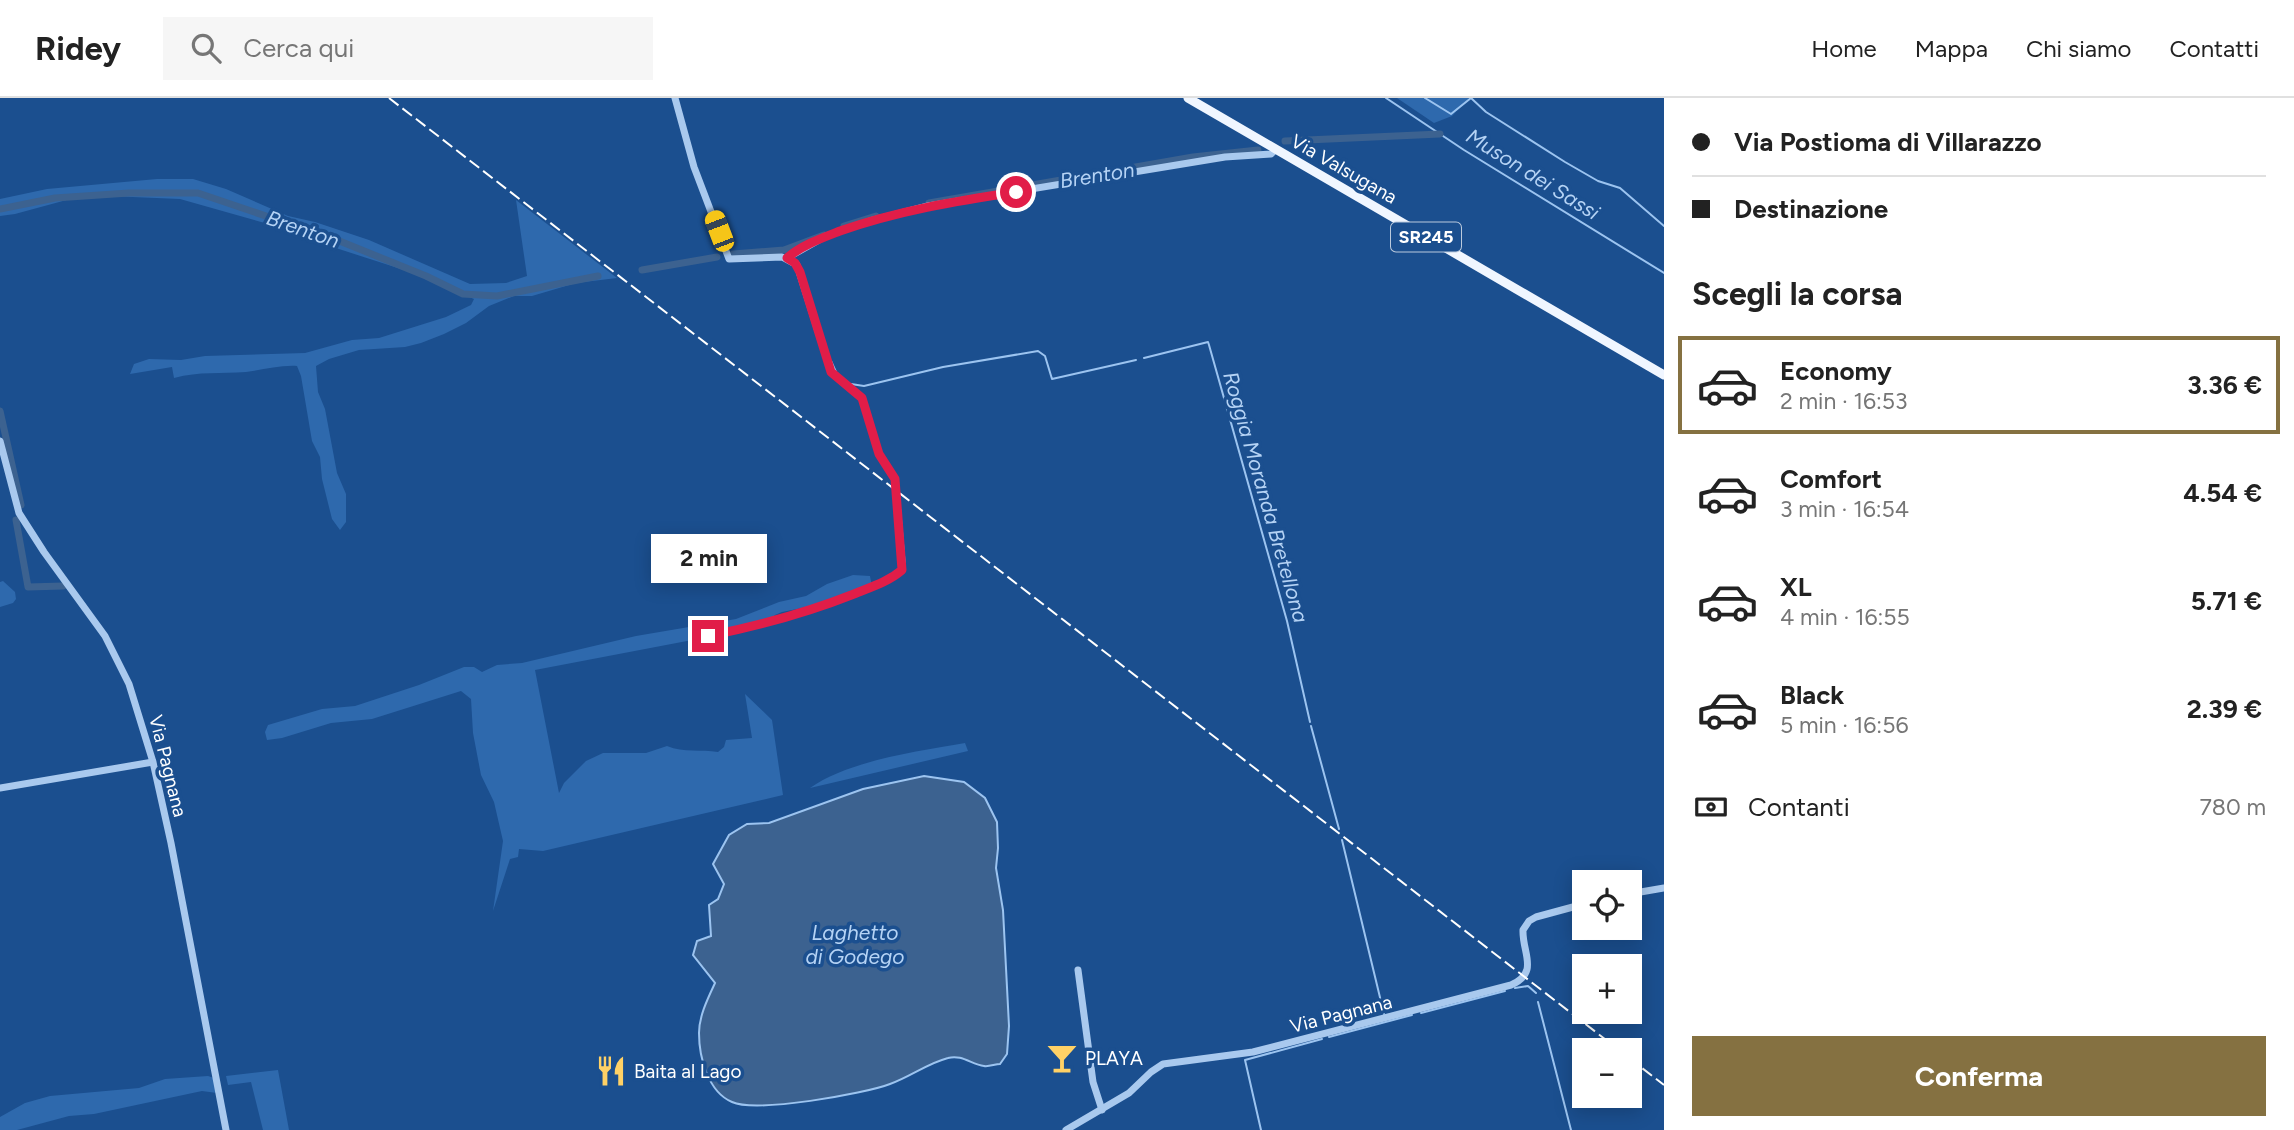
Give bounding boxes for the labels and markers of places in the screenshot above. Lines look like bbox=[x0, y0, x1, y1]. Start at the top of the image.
bar icon: PLAYA bbox=[1045, 1041, 1079, 1075]
place label: PLAYA bbox=[1085, 1047, 1143, 1070]
restaurant icon: Baita al Lago bbox=[594, 1054, 628, 1088]
place label: Baita al Lago bbox=[634, 1060, 742, 1083]

